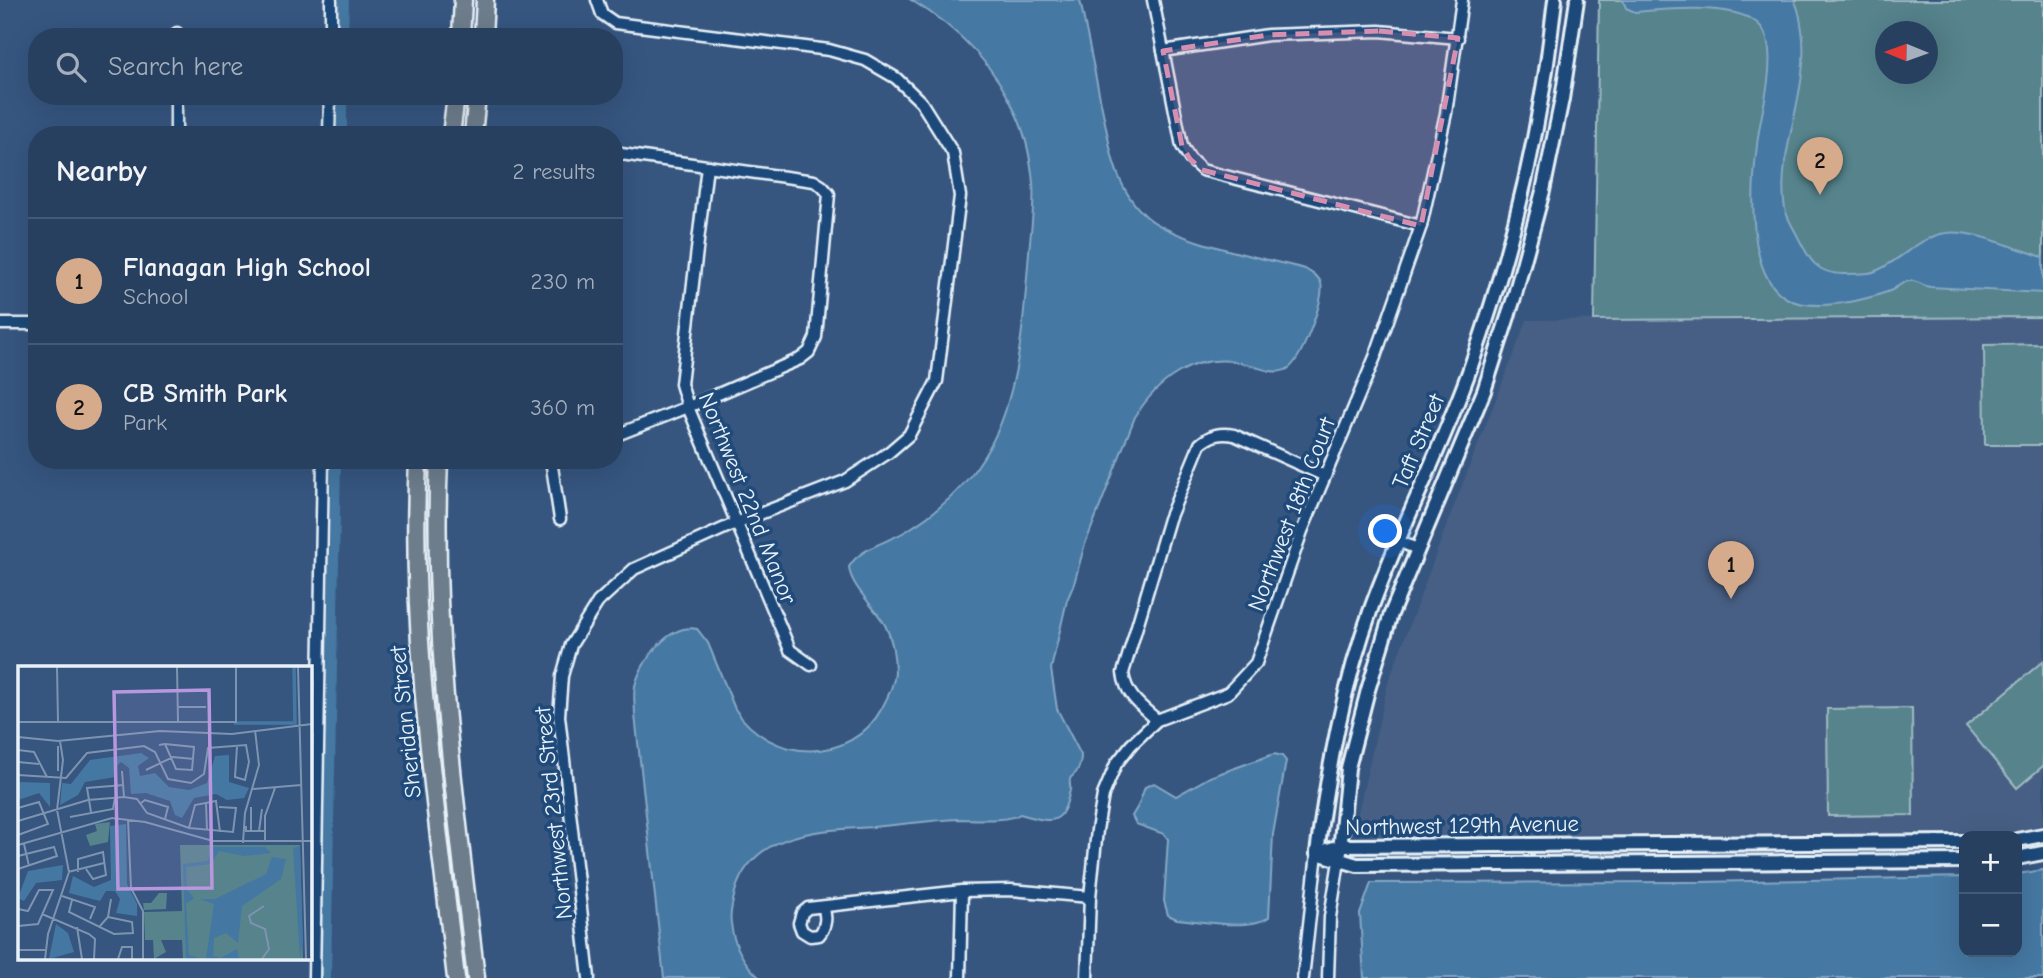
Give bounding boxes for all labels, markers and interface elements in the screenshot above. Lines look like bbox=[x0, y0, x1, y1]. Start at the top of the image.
north arrow bbox=[1875, 21, 1938, 84]
search box bbox=[28, 28, 623, 105]
icon: search bbox=[52, 48, 90, 86]
text: Search here bbox=[108, 52, 243, 82]
pin: 2 bbox=[1797, 137, 1843, 195]
text: Nearby bbox=[56, 154, 147, 189]
text: 2 results bbox=[513, 158, 595, 185]
text: Flanagan High School bbox=[123, 253, 371, 283]
text: 1 bbox=[74, 268, 84, 295]
text: 230 m bbox=[531, 268, 595, 295]
text: School bbox=[123, 283, 188, 310]
text: CB Smith Park bbox=[123, 379, 287, 409]
street label: Northwest 22nd Manor bbox=[693, 388, 803, 609]
street label: Taft Street bbox=[1386, 389, 1451, 493]
text: 2 bbox=[73, 394, 85, 421]
text: 360 m bbox=[530, 394, 595, 421]
text: Park bbox=[123, 409, 167, 436]
street label: Northwest 18th Court bbox=[1242, 412, 1341, 615]
your location bbox=[1368, 514, 1402, 548]
pin: 1 bbox=[1708, 541, 1754, 599]
street label: Sheridan Street bbox=[384, 643, 427, 799]
inset map bbox=[18, 666, 312, 960]
street label: Northwest 23rd Street bbox=[529, 704, 578, 921]
street label: Northwest 129th Avenue bbox=[1345, 810, 1579, 841]
map controls bbox=[1959, 831, 2022, 957]
button: + bbox=[1959, 831, 2022, 894]
button: − bbox=[1959, 894, 2022, 957]

